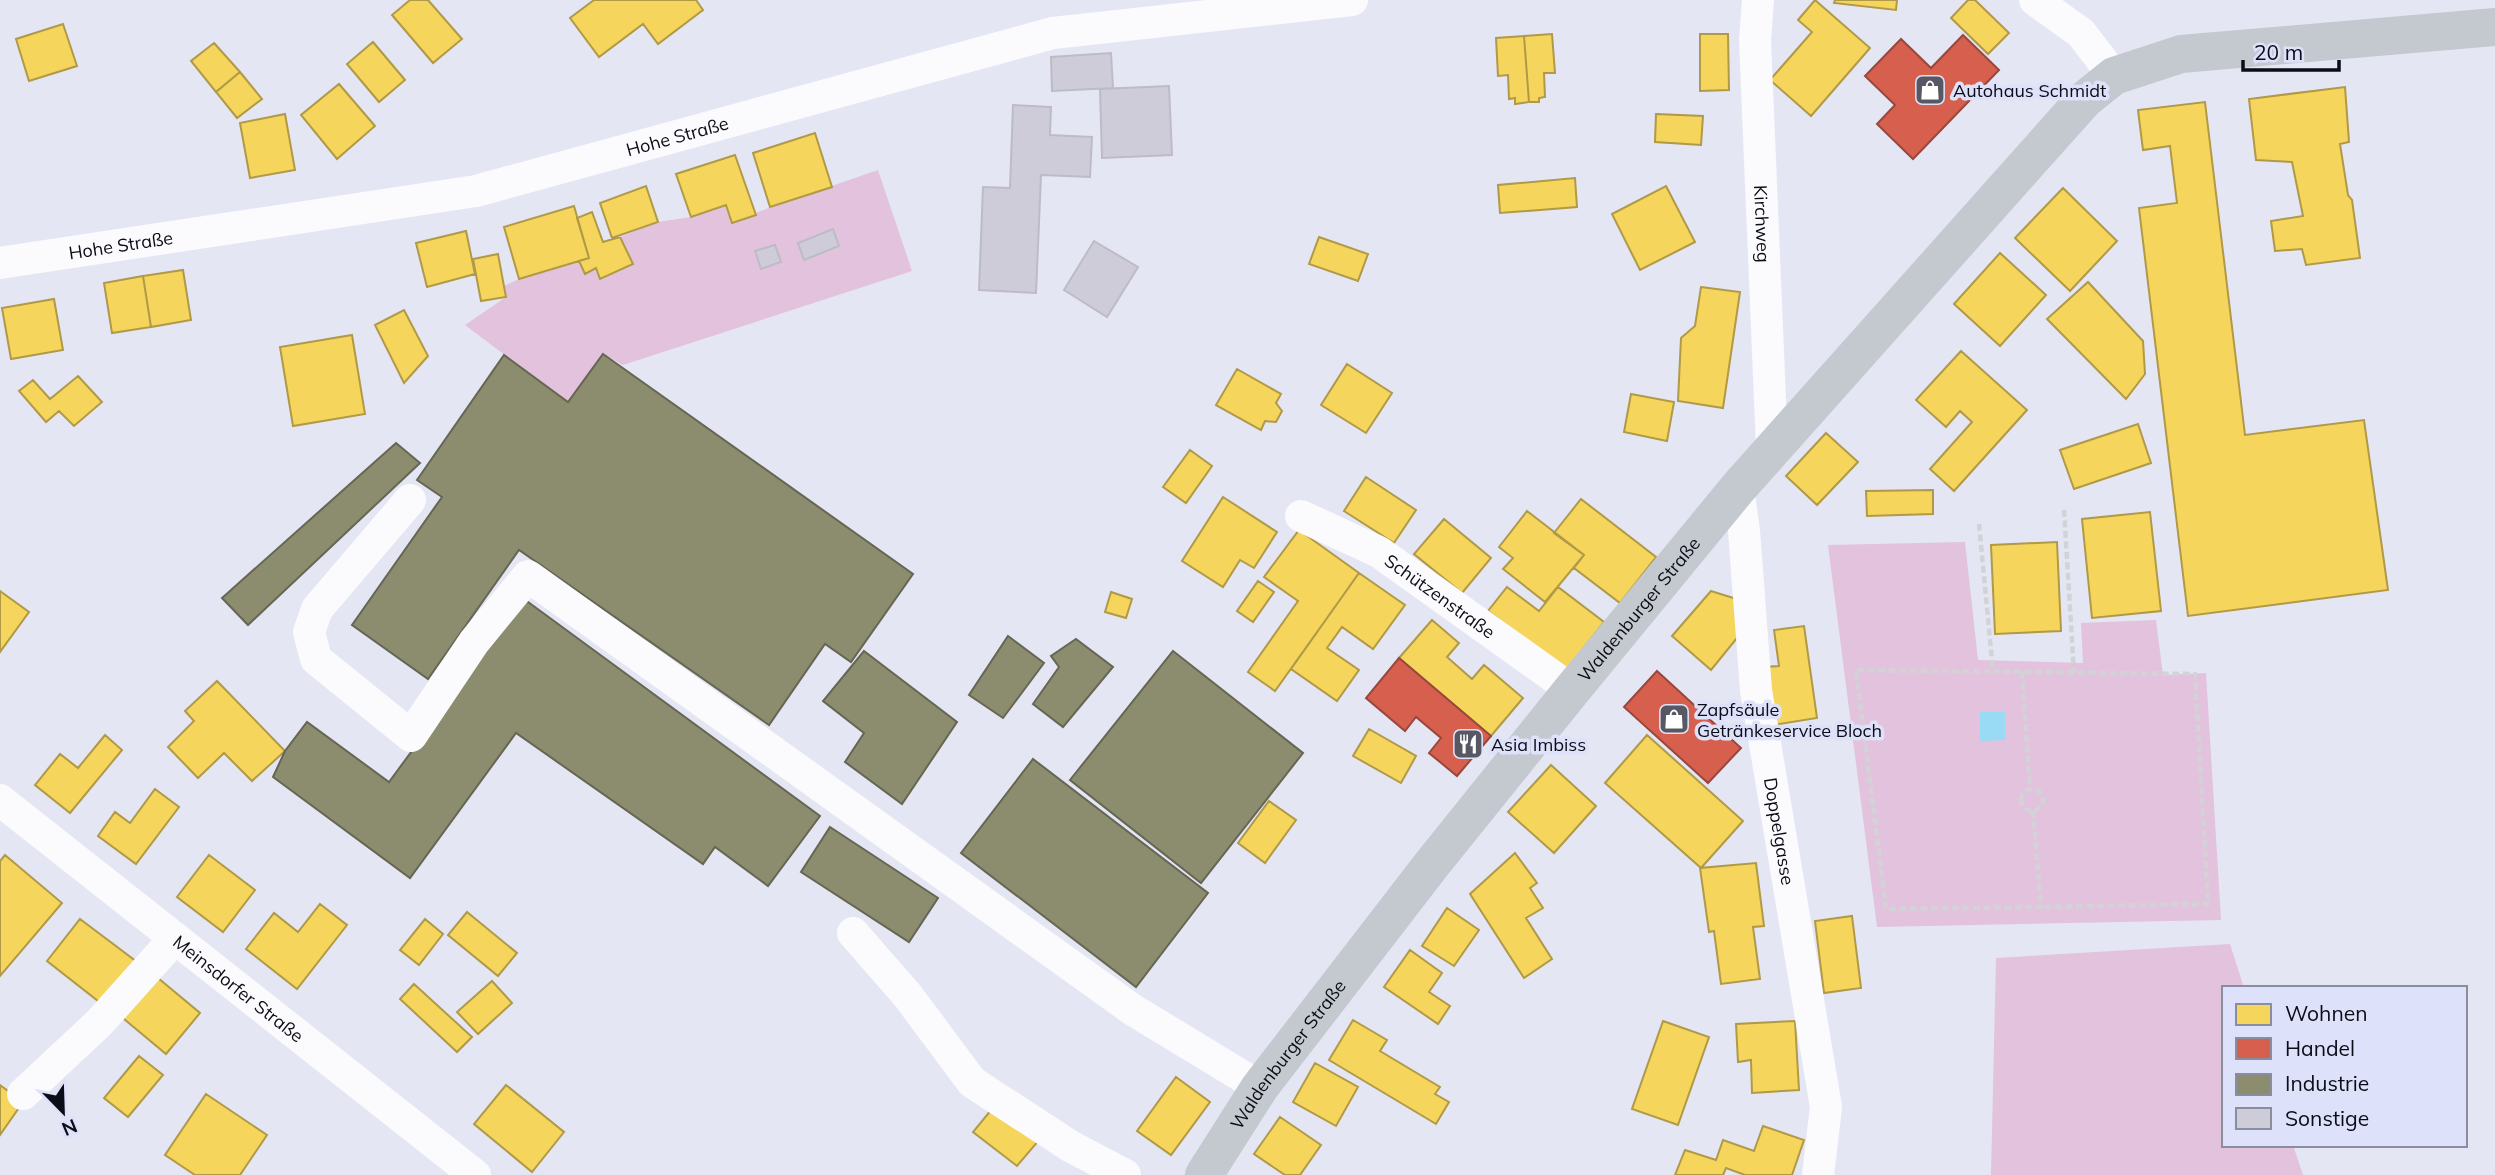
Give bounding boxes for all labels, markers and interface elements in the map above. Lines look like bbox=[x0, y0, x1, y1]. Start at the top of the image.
scale bar bbox=[2243, 28, 2339, 72]
text: 20 m bbox=[2254, 39, 2303, 65]
shop icon: Autohaus Schmidt bbox=[1913, 73, 1947, 107]
place label: Autohaus Schmidt bbox=[1953, 79, 2106, 102]
street label: Hohe Straße bbox=[623, 111, 731, 161]
street label: Kirchweg bbox=[1750, 184, 1776, 263]
street label: Hohe Straße bbox=[67, 226, 174, 264]
street label: Waldenburger Straße bbox=[1572, 532, 1705, 686]
street label: Schützenstraße bbox=[1380, 548, 1500, 643]
place label: Zapfsäule Getränkeservice Bloch bbox=[1697, 698, 1882, 742]
shop icon: Zapfsäule Getränkeservice Bloch bbox=[1657, 702, 1691, 736]
restaurant icon: Asia Imbiss bbox=[1451, 727, 1485, 761]
place label: Asia Imbiss bbox=[1491, 733, 1586, 756]
street label: Doppelgasse bbox=[1759, 776, 1800, 887]
street label: Meinsdorfer Straße bbox=[169, 930, 309, 1047]
street label: Waldenburger Straße bbox=[1225, 975, 1350, 1133]
legend bbox=[2222, 986, 2467, 1147]
text: Wohnen bbox=[2285, 1000, 2367, 1026]
text: Handel bbox=[2285, 1035, 2355, 1061]
text: Industrie bbox=[2285, 1070, 2369, 1096]
north arrow bbox=[28, 1077, 98, 1147]
text: Sonstige bbox=[2285, 1105, 2369, 1131]
text: N bbox=[58, 1114, 81, 1141]

